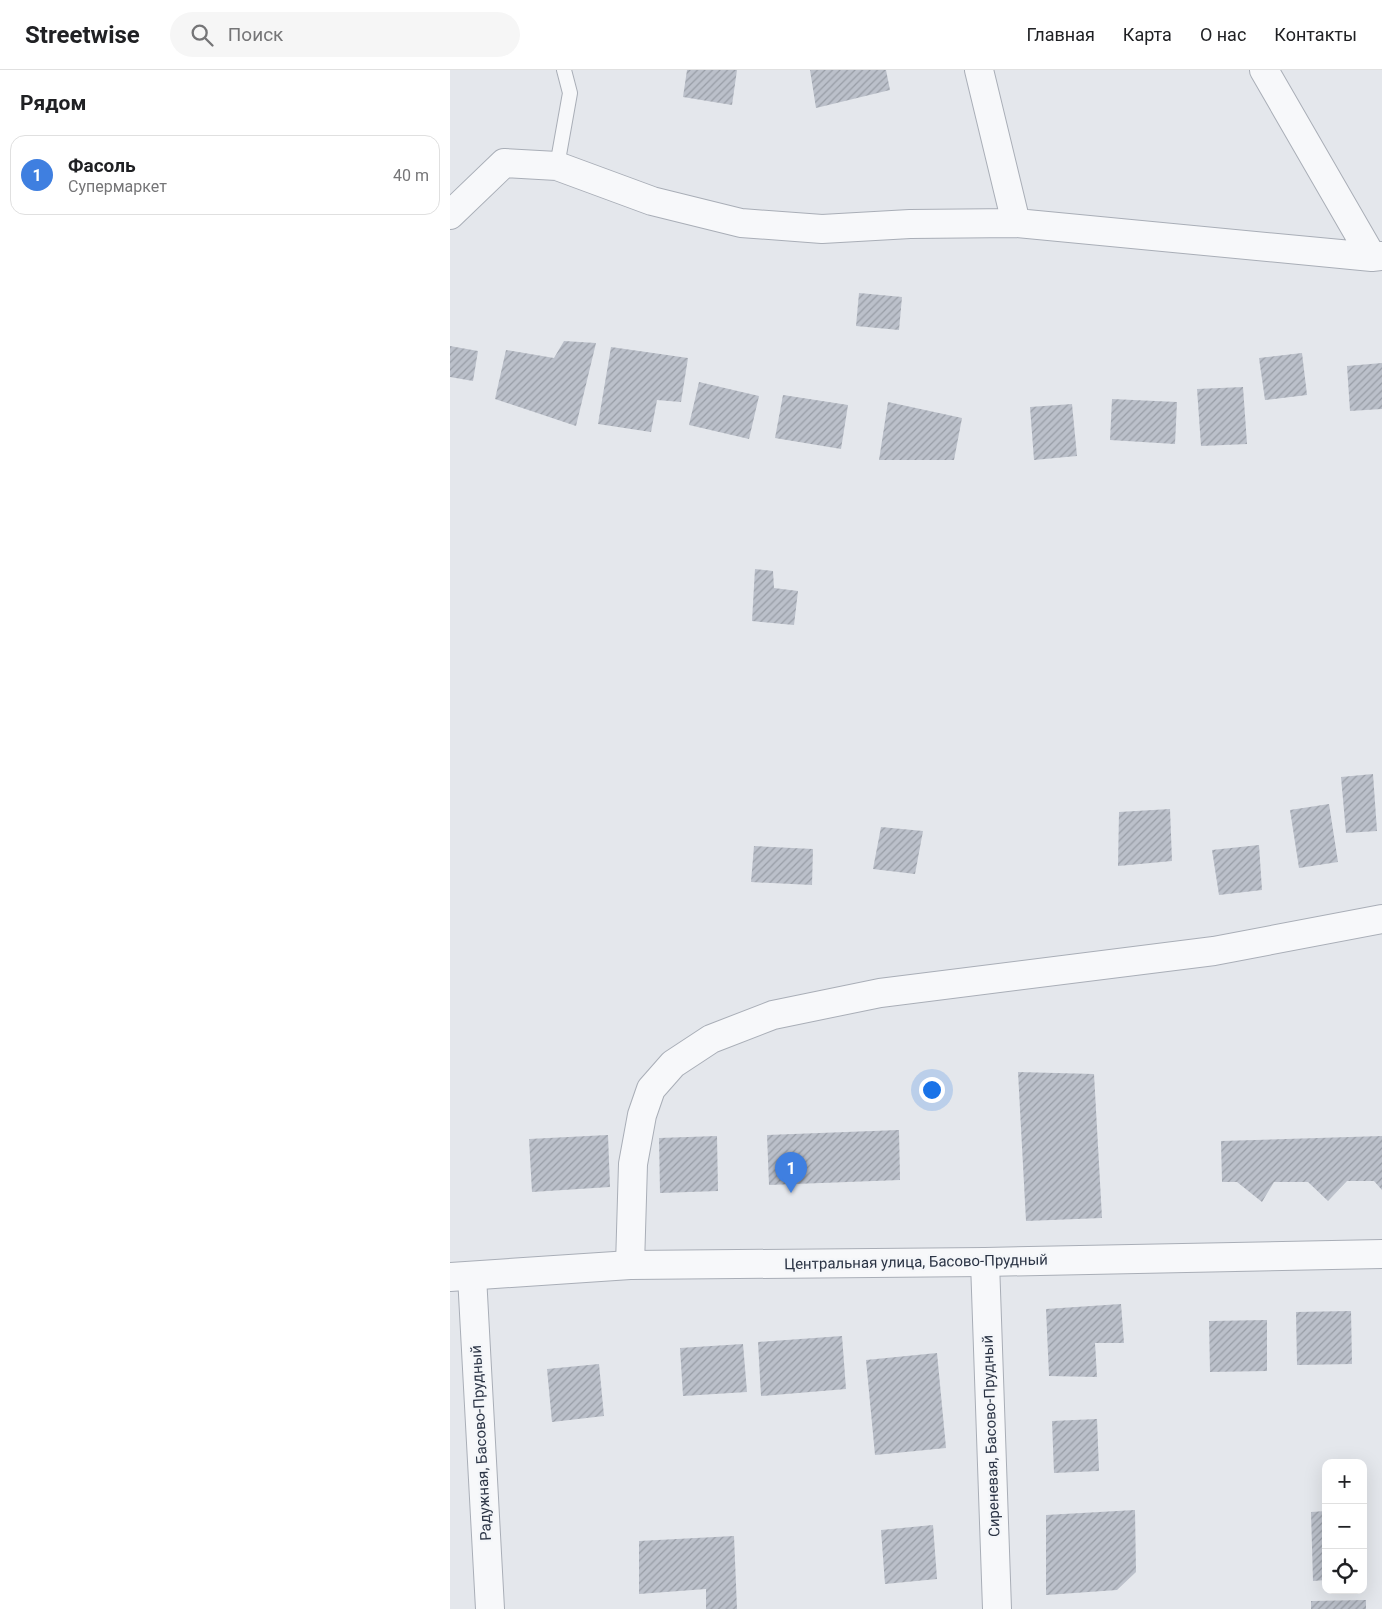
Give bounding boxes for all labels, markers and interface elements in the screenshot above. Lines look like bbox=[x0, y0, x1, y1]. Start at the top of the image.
search box bbox=[170, 12, 520, 57]
text: Streetwise bbox=[25, 21, 140, 49]
icon: search bbox=[188, 21, 216, 49]
text: Поиск bbox=[228, 23, 283, 46]
text: Главная bbox=[1026, 24, 1095, 45]
text: Карта bbox=[1123, 24, 1172, 45]
text: О нас bbox=[1200, 24, 1246, 45]
text: Контакты bbox=[1274, 24, 1357, 45]
text: Рядом bbox=[20, 91, 86, 115]
text: Фасоль bbox=[68, 154, 136, 177]
text: 1 bbox=[32, 166, 42, 185]
text: 40 m bbox=[393, 166, 429, 185]
text: Супермаркет bbox=[68, 177, 167, 196]
your location bbox=[919, 1077, 945, 1103]
pin: 1 bbox=[775, 1152, 807, 1193]
street label: Центральная улица, Басово-Прудный bbox=[784, 1251, 1048, 1273]
street label: Сиреневая, Басово-Прудный bbox=[978, 1335, 1004, 1537]
street label: Радужная, Басово-Прудный bbox=[467, 1345, 495, 1541]
map controls bbox=[1322, 1459, 1367, 1594]
button: + bbox=[1322, 1459, 1367, 1504]
button: − bbox=[1322, 1504, 1367, 1549]
button: locate bbox=[1322, 1549, 1367, 1594]

